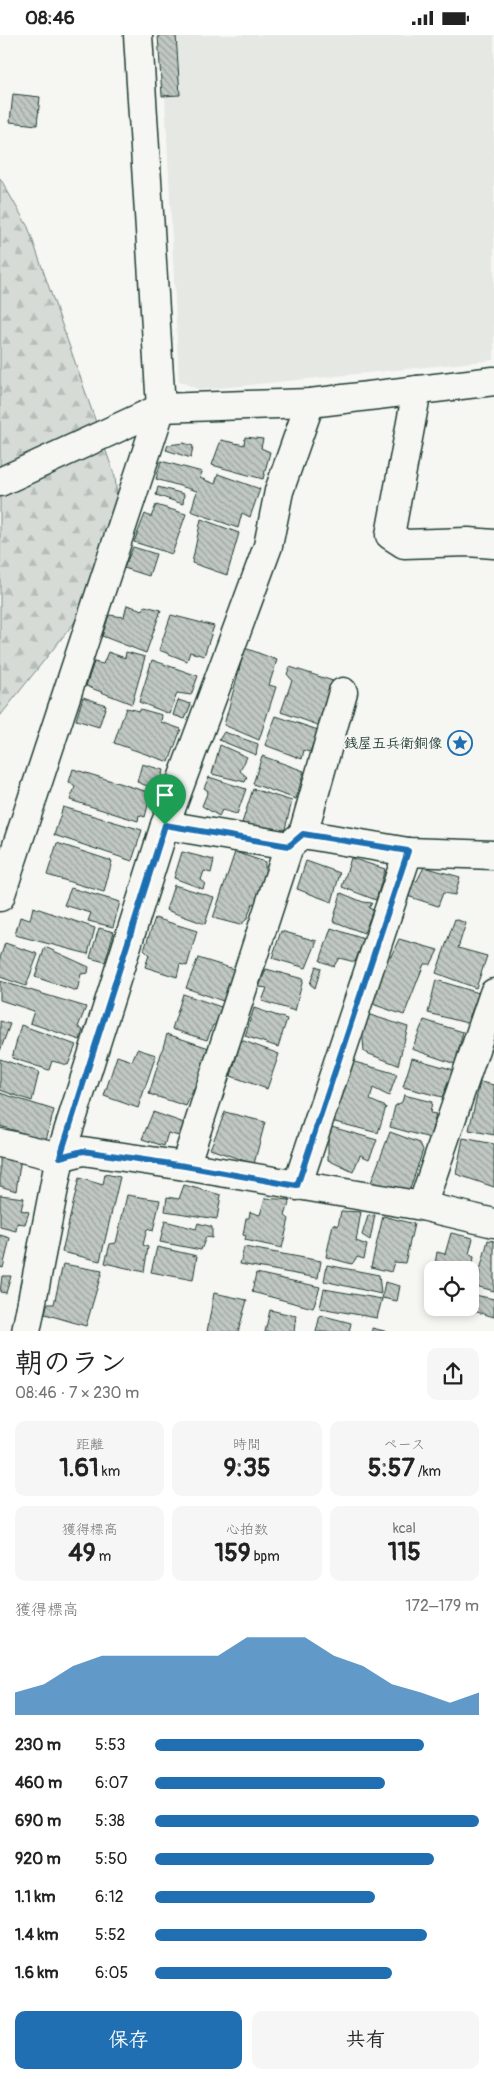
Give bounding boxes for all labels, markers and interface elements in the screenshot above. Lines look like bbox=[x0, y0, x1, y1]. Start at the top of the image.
text: 08:46 bbox=[25, 6, 75, 30]
place icon: 銭屋五兵衛銅像 bbox=[447, 730, 473, 756]
place label: 銭屋五兵衛銅像 bbox=[344, 735, 442, 752]
pin bbox=[144, 774, 186, 825]
icon: arrive bbox=[151, 781, 179, 809]
map controls bbox=[424, 1261, 479, 1316]
button: locate bbox=[424, 1261, 479, 1316]
text: 朝のラン bbox=[15, 1346, 127, 1381]
button: share bbox=[427, 1348, 479, 1400]
text: 08:46 · 7 × 230 m bbox=[15, 1383, 139, 1403]
text: 距離 bbox=[76, 1436, 104, 1453]
text: 時間 bbox=[233, 1436, 261, 1453]
text: ペース bbox=[384, 1436, 425, 1453]
text: 1.61 bbox=[59, 1453, 99, 1484]
text: 9:35 bbox=[223, 1453, 271, 1484]
text: 5:57 bbox=[368, 1453, 415, 1484]
text: km bbox=[99, 1463, 120, 1480]
text: /km bbox=[415, 1463, 441, 1480]
text: kcal bbox=[393, 1520, 416, 1537]
text: 獲得標高 bbox=[62, 1521, 118, 1538]
text: 心拍数 bbox=[226, 1521, 268, 1538]
text: 115 bbox=[388, 1537, 421, 1568]
text: 49 bbox=[68, 1538, 96, 1569]
text: 159 bbox=[214, 1538, 251, 1569]
text: m bbox=[96, 1548, 111, 1565]
text: bpm bbox=[251, 1548, 280, 1565]
text: 172–179 m bbox=[405, 1596, 479, 1616]
text: 獲得標高 bbox=[15, 1600, 79, 1620]
text: 230 m bbox=[15, 1735, 61, 1755]
text: 5:53 bbox=[95, 1735, 126, 1755]
text: 460 m bbox=[15, 1773, 62, 1793]
text: 6:07 bbox=[95, 1773, 128, 1793]
text: 690 m bbox=[15, 1811, 61, 1831]
text: 5:38 bbox=[95, 1811, 125, 1831]
text: 920 m bbox=[15, 1849, 61, 1869]
text: 5:50 bbox=[95, 1849, 128, 1869]
text: 1.1 km bbox=[15, 1887, 55, 1907]
text: 6:12 bbox=[95, 1887, 124, 1907]
text: 1.4 km bbox=[15, 1925, 58, 1945]
text: 5:52 bbox=[95, 1925, 126, 1945]
text: 1.6 km bbox=[15, 1963, 58, 1983]
text: 6:05 bbox=[95, 1963, 128, 1983]
button: 保存 bbox=[15, 2011, 242, 2069]
button: 共有 bbox=[252, 2011, 479, 2069]

